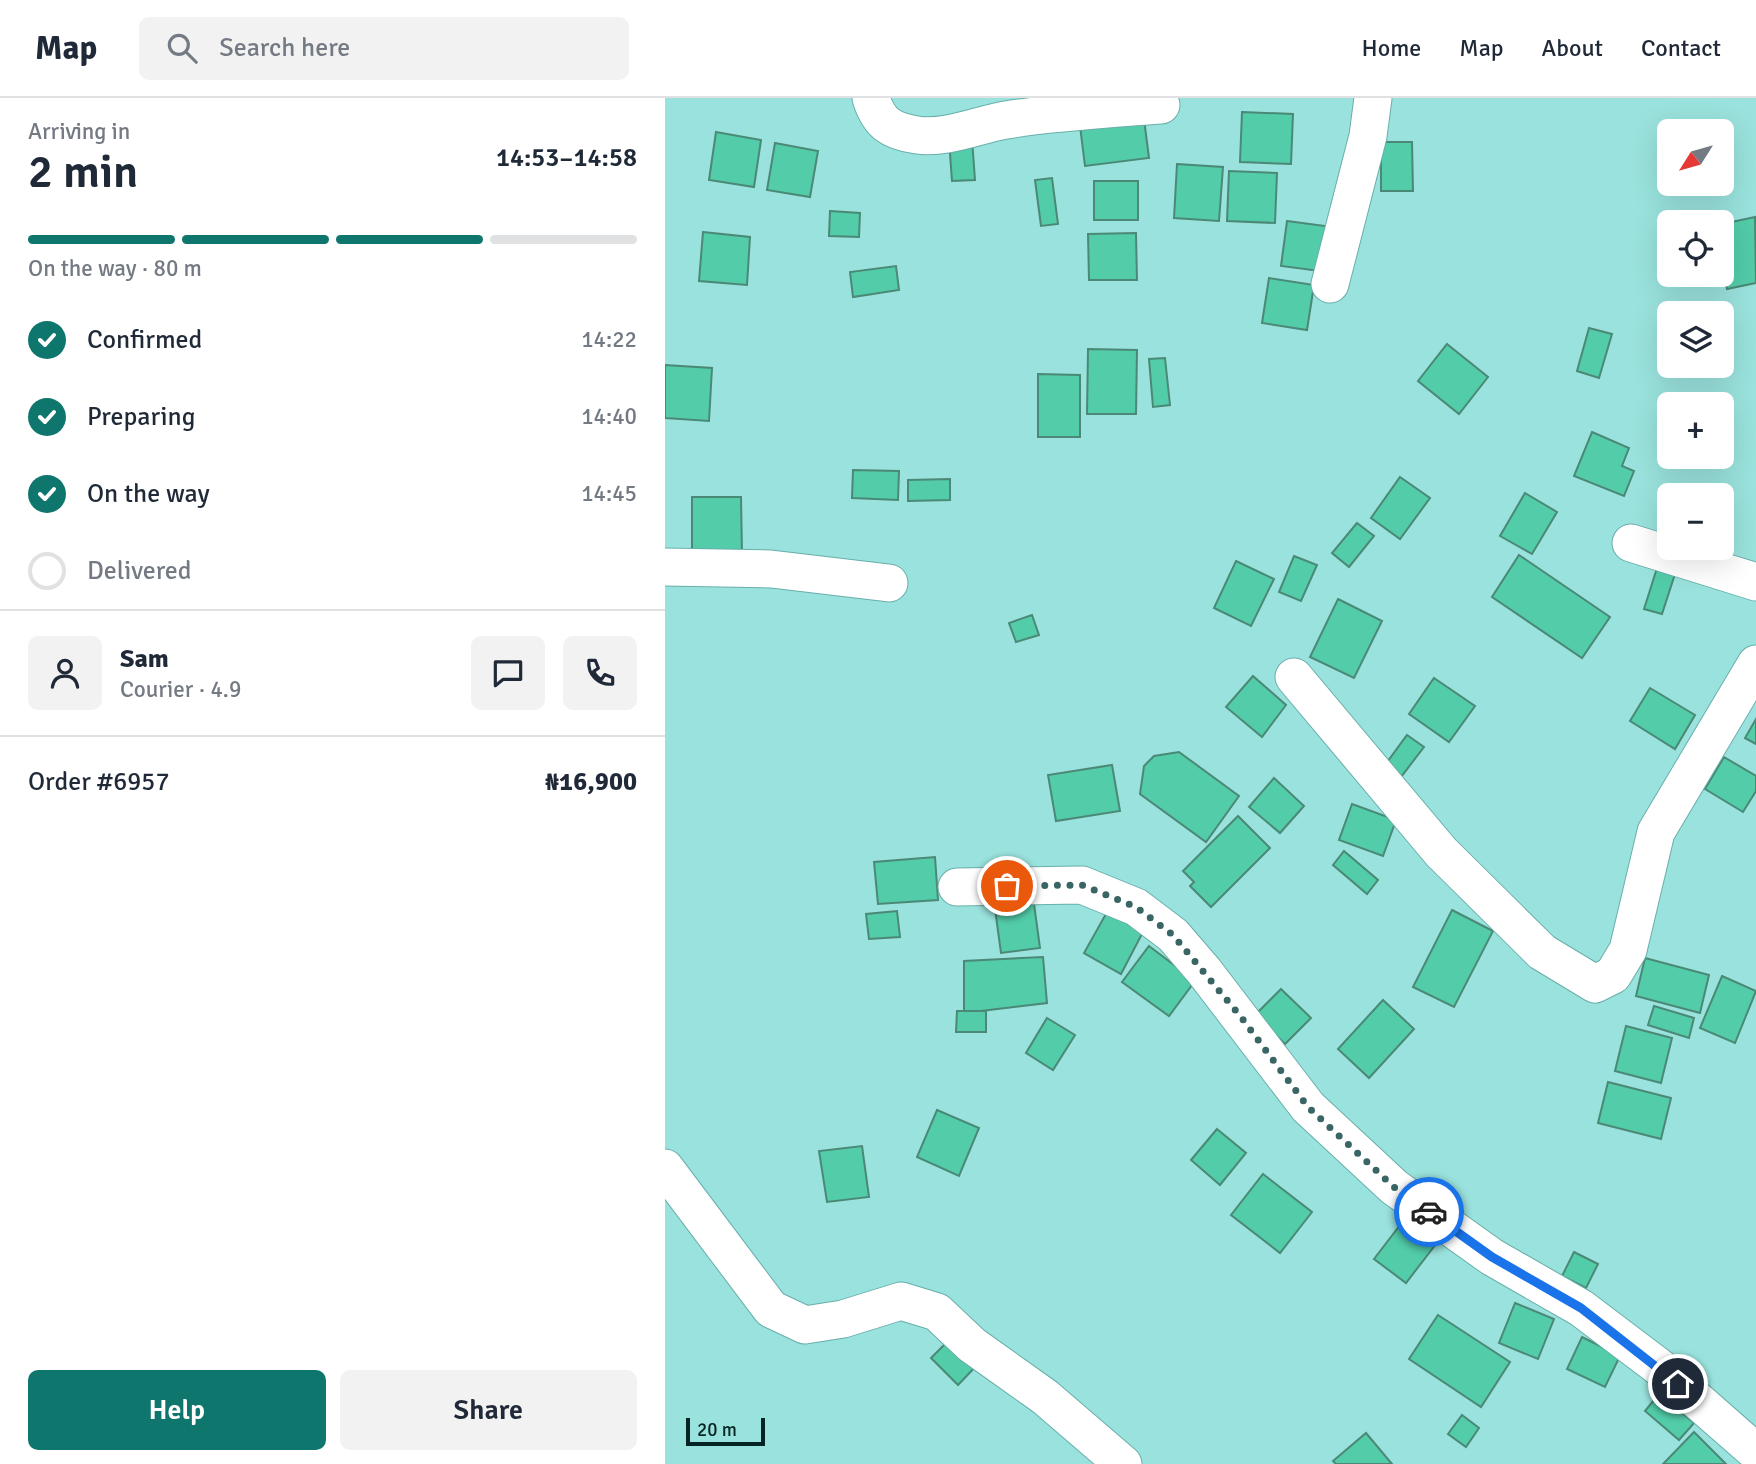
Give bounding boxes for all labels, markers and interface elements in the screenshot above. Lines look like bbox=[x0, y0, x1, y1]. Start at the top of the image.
search box bbox=[139, 17, 629, 80]
text: Map bbox=[35, 28, 97, 69]
icon: search bbox=[163, 29, 201, 67]
text: Search here bbox=[219, 32, 350, 64]
text: Home bbox=[1361, 33, 1421, 63]
text: Map bbox=[1459, 33, 1504, 63]
text: About bbox=[1542, 33, 1603, 63]
text: Contact bbox=[1641, 33, 1721, 63]
text: Arriving in bbox=[28, 117, 130, 146]
north arrow bbox=[1657, 119, 1734, 196]
map controls bbox=[1657, 119, 1734, 560]
text: 14:53–14:58 bbox=[496, 142, 637, 174]
text: 2 min bbox=[28, 144, 138, 200]
button: locate bbox=[1657, 210, 1734, 287]
text: On the way · 80 m bbox=[28, 254, 202, 283]
button: layers bbox=[1657, 301, 1734, 378]
icon: check bbox=[28, 321, 66, 359]
text: Confirmed bbox=[87, 324, 202, 356]
text: 14:22 bbox=[581, 325, 637, 354]
button: + bbox=[1657, 392, 1734, 469]
icon: check bbox=[28, 398, 66, 436]
text: Preparing bbox=[87, 401, 195, 433]
text: 14:40 bbox=[581, 402, 637, 431]
icon: check bbox=[28, 475, 66, 513]
text: On the way bbox=[87, 478, 210, 510]
text: 14:45 bbox=[581, 479, 637, 508]
button: − bbox=[1657, 483, 1734, 560]
text: Delivered bbox=[87, 555, 192, 587]
button: person bbox=[28, 636, 102, 710]
button: chat bbox=[471, 636, 545, 710]
button: phone bbox=[563, 636, 637, 710]
text: Sam bbox=[120, 643, 169, 675]
text: Courier · 4.9 bbox=[120, 675, 241, 704]
text: Order #6957 bbox=[28, 766, 169, 798]
text: ₦16,900 bbox=[545, 766, 637, 798]
pin bbox=[977, 856, 1037, 916]
icon: bag bbox=[988, 867, 1026, 905]
courier bbox=[1394, 1177, 1464, 1247]
icon: car bbox=[1410, 1193, 1448, 1231]
pin bbox=[1648, 1354, 1708, 1414]
icon: home bbox=[1659, 1365, 1697, 1403]
button: Help bbox=[28, 1370, 326, 1450]
button: Share bbox=[340, 1370, 637, 1450]
scale bar bbox=[686, 1415, 765, 1447]
text: 20 m bbox=[697, 1418, 737, 1442]

